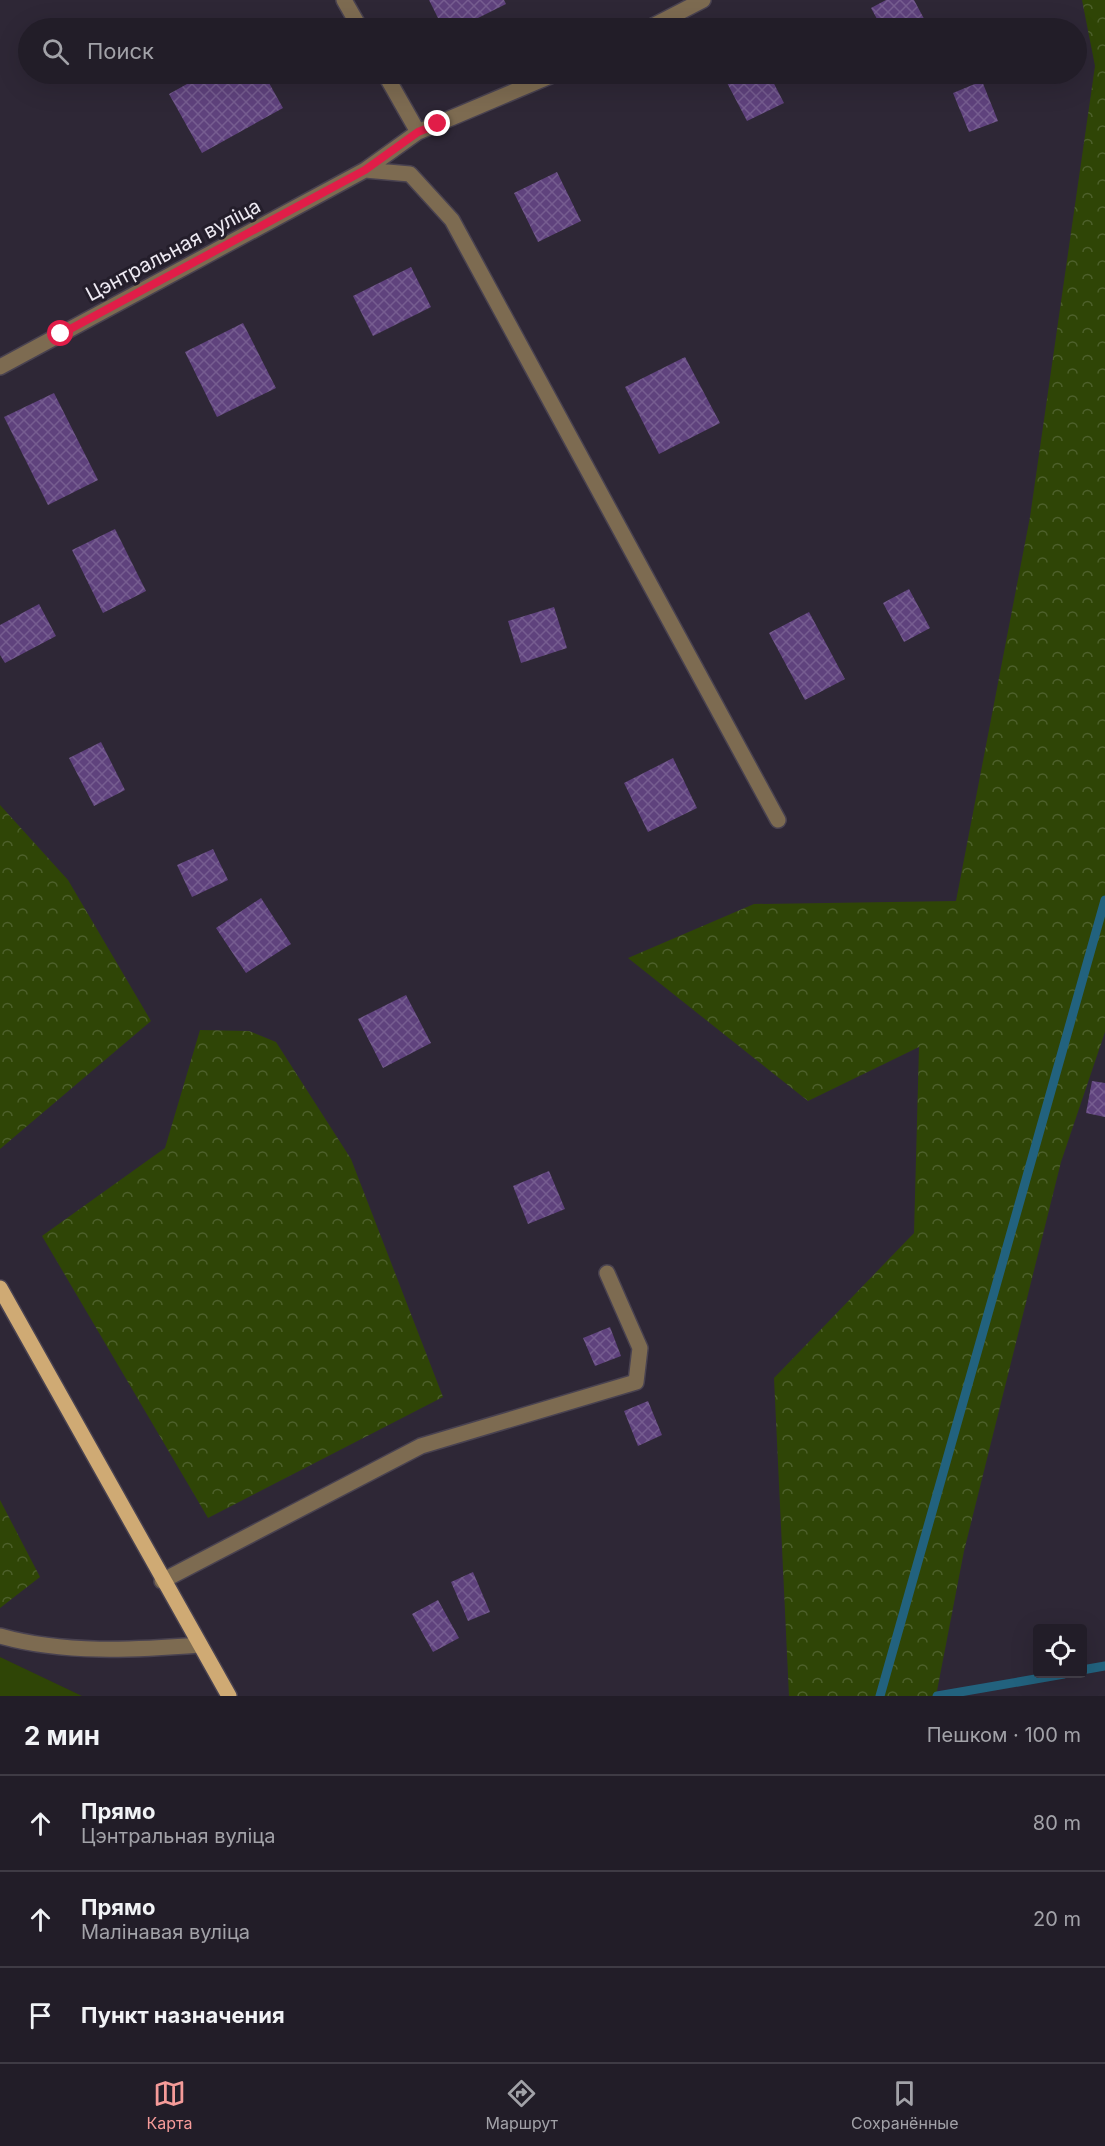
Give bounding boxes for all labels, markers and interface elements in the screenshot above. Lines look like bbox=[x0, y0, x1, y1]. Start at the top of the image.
search box bbox=[18, 18, 1087, 84]
icon: search bbox=[39, 35, 72, 68]
text: Поиск bbox=[87, 38, 154, 64]
route end bbox=[424, 110, 450, 136]
street label: Цэнтральная вуліца bbox=[82, 194, 264, 306]
route start bbox=[47, 320, 73, 346]
map controls bbox=[1033, 1624, 1087, 1678]
button: locate bbox=[1033, 1624, 1087, 1678]
text: 2 мин bbox=[24, 1720, 100, 1751]
text: Пешком · 100 m bbox=[927, 1723, 1081, 1747]
text: Прямо bbox=[81, 1798, 155, 1824]
icon: ahead bbox=[24, 1807, 57, 1840]
text: 80 m bbox=[1033, 1811, 1081, 1835]
text: Цэнтральная вуліца bbox=[81, 1824, 275, 1848]
text: Прямо bbox=[81, 1894, 155, 1920]
icon: ahead bbox=[24, 1903, 57, 1936]
text: 20 m bbox=[1033, 1907, 1081, 1931]
text: Малінавая вуліца bbox=[81, 1920, 250, 1944]
icon: arrive bbox=[24, 1999, 57, 2032]
text: Пункт назначения bbox=[81, 2002, 285, 2028]
tab: Карта bbox=[147, 2077, 192, 2133]
tab: Маршрут bbox=[485, 2077, 558, 2133]
tab: Сохранённые bbox=[851, 2077, 958, 2133]

